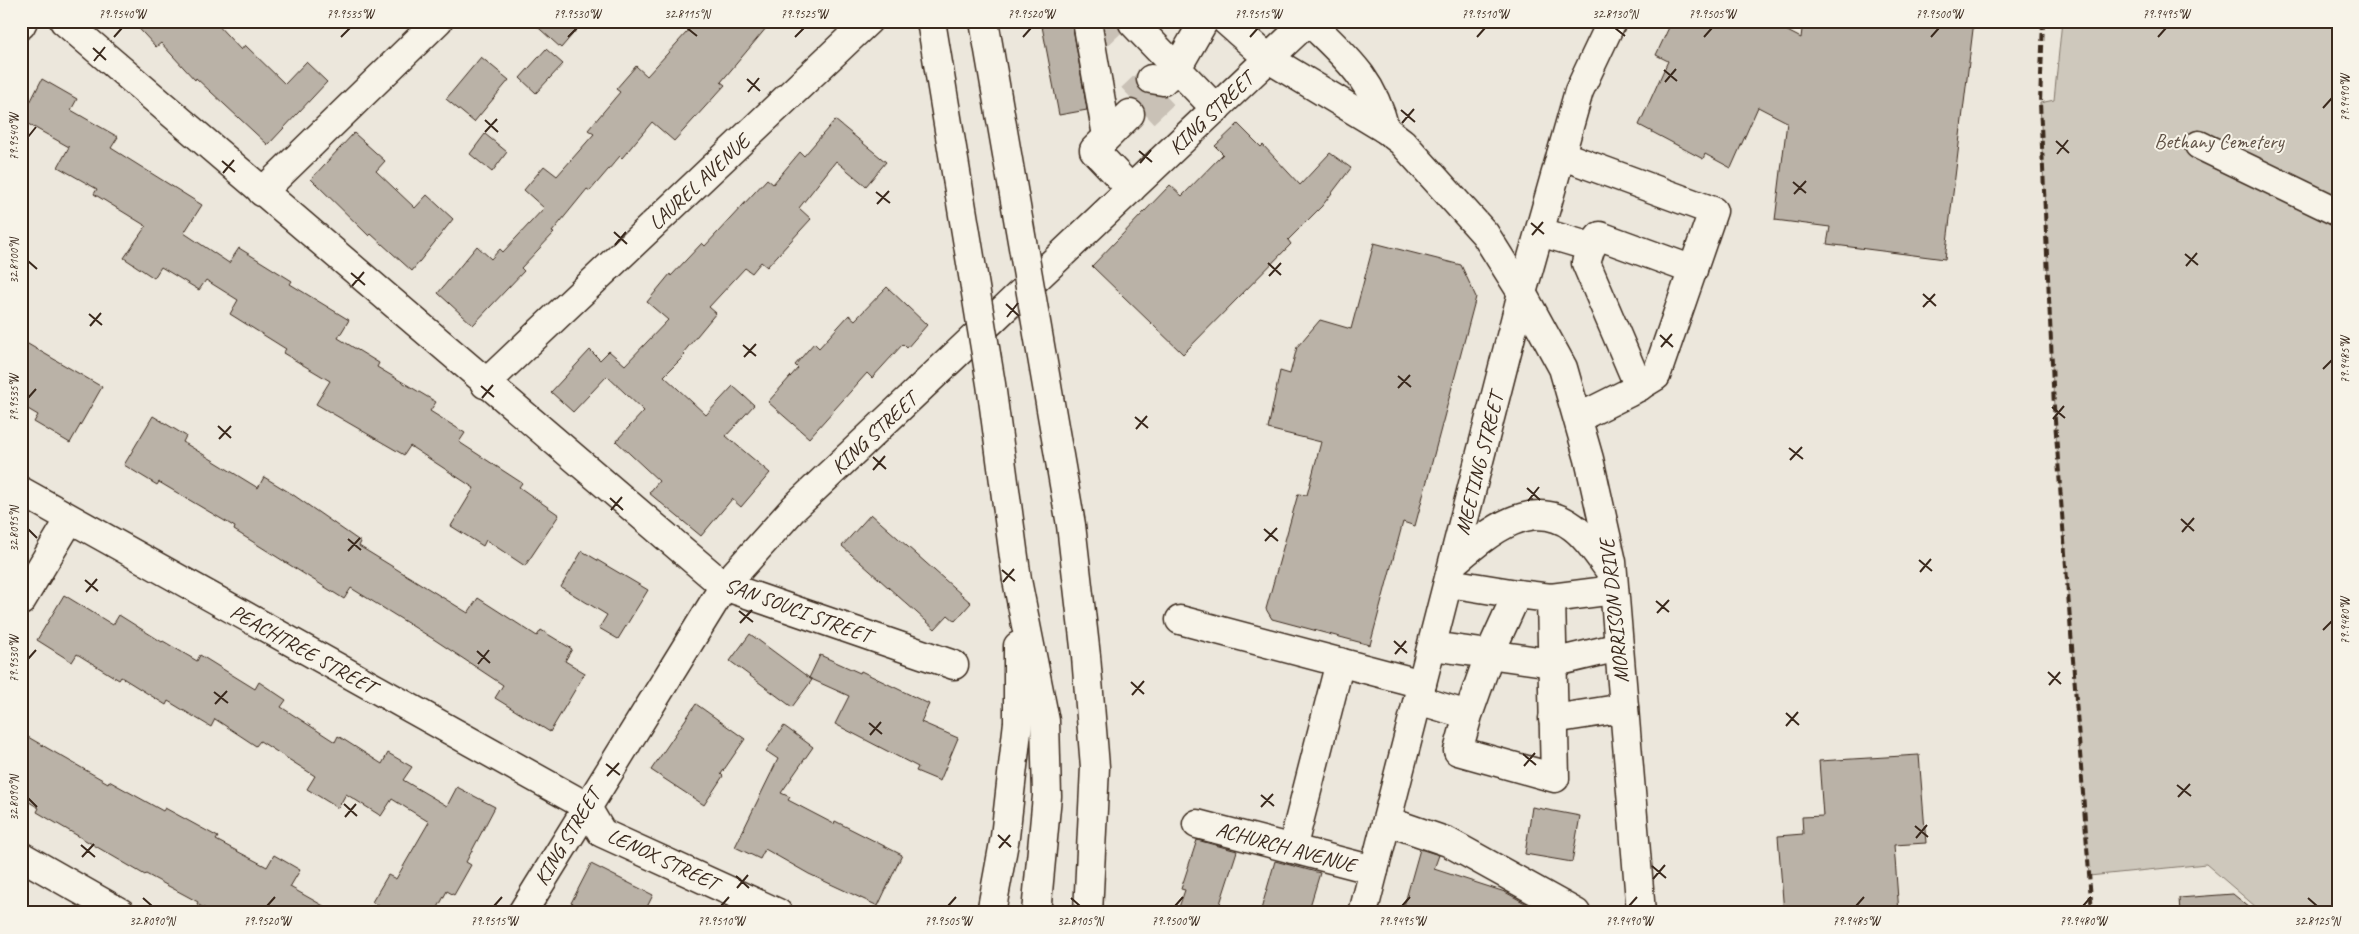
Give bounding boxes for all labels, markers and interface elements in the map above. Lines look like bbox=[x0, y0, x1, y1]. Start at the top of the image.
text: 79.9540°W bbox=[99, 6, 148, 22]
text: 79.9535°W bbox=[327, 6, 376, 22]
text: 79.9530°W bbox=[554, 6, 603, 22]
text: 32.8115°N bbox=[664, 6, 711, 22]
text: 79.9525°W bbox=[781, 6, 830, 22]
text: 79.9520°W bbox=[1008, 6, 1057, 22]
text: 79.9515°W bbox=[1235, 6, 1284, 22]
text: 79.9510°W bbox=[1462, 6, 1511, 22]
text: 32.8130°N bbox=[1592, 6, 1639, 22]
text: 79.9505°W bbox=[1689, 6, 1738, 22]
text: 79.9500°W bbox=[1916, 6, 1965, 22]
text: 79.9495°W bbox=[2143, 6, 2192, 22]
street label: KING STREET bbox=[1163, 63, 1262, 160]
text: 79.9490°W bbox=[2337, 72, 2353, 121]
text: 79.9540°W bbox=[6, 111, 22, 160]
street label: LAUREL AVENUE bbox=[643, 127, 757, 235]
park label: Bethany Cemetery bbox=[2154, 128, 2285, 154]
text: 32.8100°N bbox=[6, 237, 22, 284]
text: 79.9485°W bbox=[2337, 334, 2353, 383]
text: 79.9535°W bbox=[6, 372, 22, 421]
street label: KING STREET bbox=[826, 384, 926, 479]
street label: MEETING STREET bbox=[1449, 385, 1510, 537]
text: 32.8095°N bbox=[6, 505, 22, 552]
street label: MORRISON DRIVE bbox=[1593, 535, 1634, 684]
street label: SAN SOUCI STREET bbox=[722, 572, 880, 650]
text: 79.9480°W bbox=[2337, 595, 2353, 644]
street label: PEACHTREE STREET bbox=[226, 598, 385, 702]
text: 79.9530°W bbox=[6, 633, 22, 682]
text: 32.8090°N bbox=[6, 774, 22, 821]
street label: KING STREET bbox=[528, 780, 608, 890]
street label: ACHURCH AVENUE bbox=[1214, 816, 1361, 879]
street label: LENOX STREET bbox=[604, 822, 726, 898]
text: 32.8090°N bbox=[129, 913, 176, 929]
text: 79.9520°W bbox=[244, 913, 293, 929]
text: 79.9515°W bbox=[471, 913, 520, 929]
text: 79.9510°W bbox=[698, 913, 747, 929]
text: 79.9505°W bbox=[925, 913, 974, 929]
text: 32.8105°N bbox=[1057, 913, 1104, 929]
text: 79.9500°W bbox=[1152, 913, 1201, 929]
text: 79.9495°W bbox=[1379, 913, 1428, 929]
text: 79.9490°W bbox=[1606, 913, 1655, 929]
text: 79.9485°W bbox=[1833, 913, 1882, 929]
text: 79.9480°W bbox=[2060, 913, 2109, 929]
text: 32.8125°N bbox=[2294, 913, 2341, 929]

